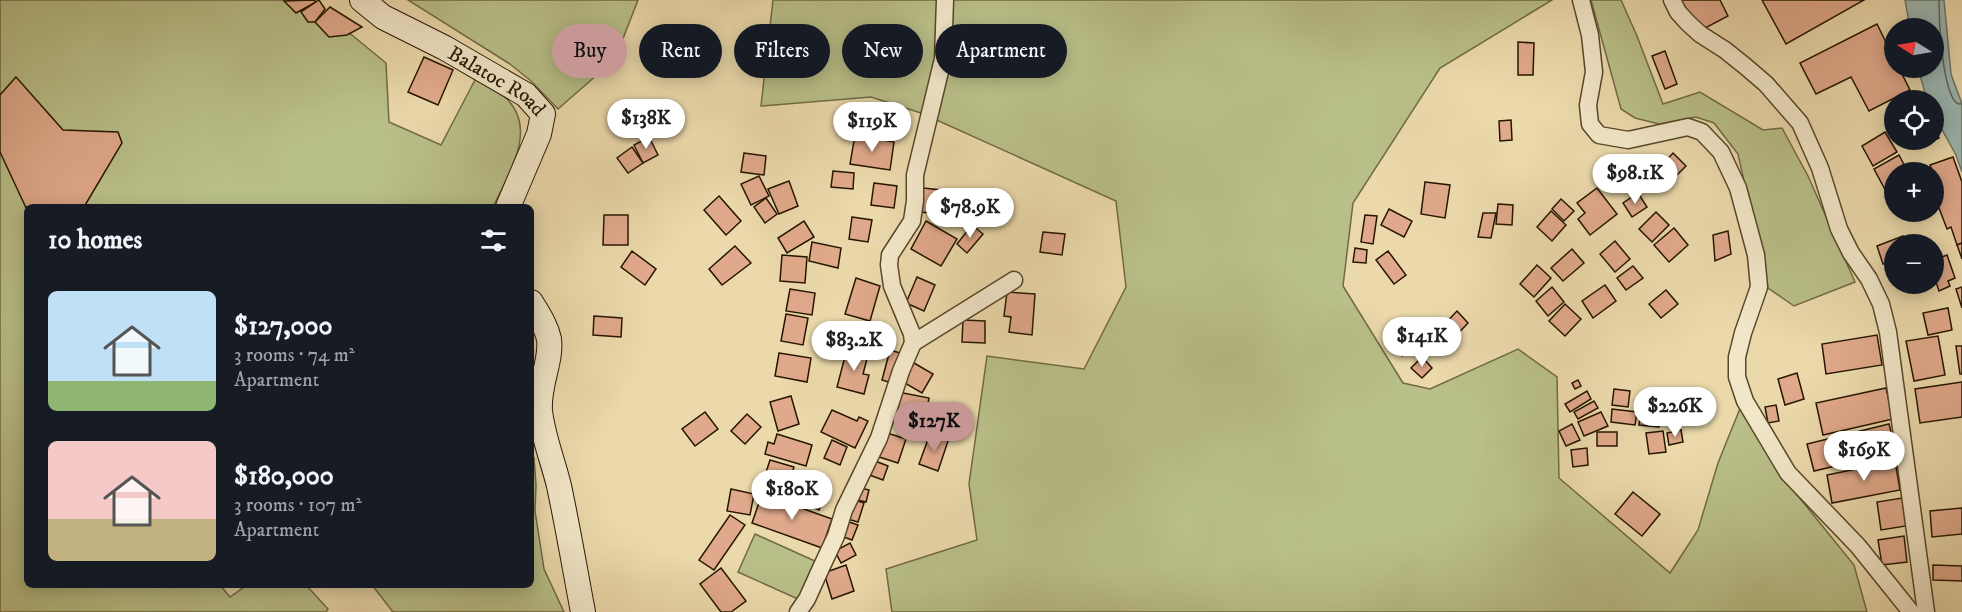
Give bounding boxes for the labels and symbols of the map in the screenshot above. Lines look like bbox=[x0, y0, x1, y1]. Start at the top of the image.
north arrow bbox=[1884, 18, 1944, 78]
street label: Balatoc Road bbox=[443, 41, 551, 122]
pin: $138K bbox=[604, 99, 688, 150]
pin: $119K bbox=[830, 102, 914, 153]
pin: $98.1K bbox=[1586, 154, 1684, 205]
pin: $78.9K bbox=[921, 188, 1019, 239]
pin: $141K bbox=[1380, 317, 1464, 368]
pin: $83.2K bbox=[805, 321, 903, 372]
pin: $226K bbox=[1633, 387, 1717, 438]
pin: $127K bbox=[892, 402, 976, 453]
pin: $169K bbox=[1822, 431, 1906, 482]
pin: $180K bbox=[750, 470, 834, 521]

